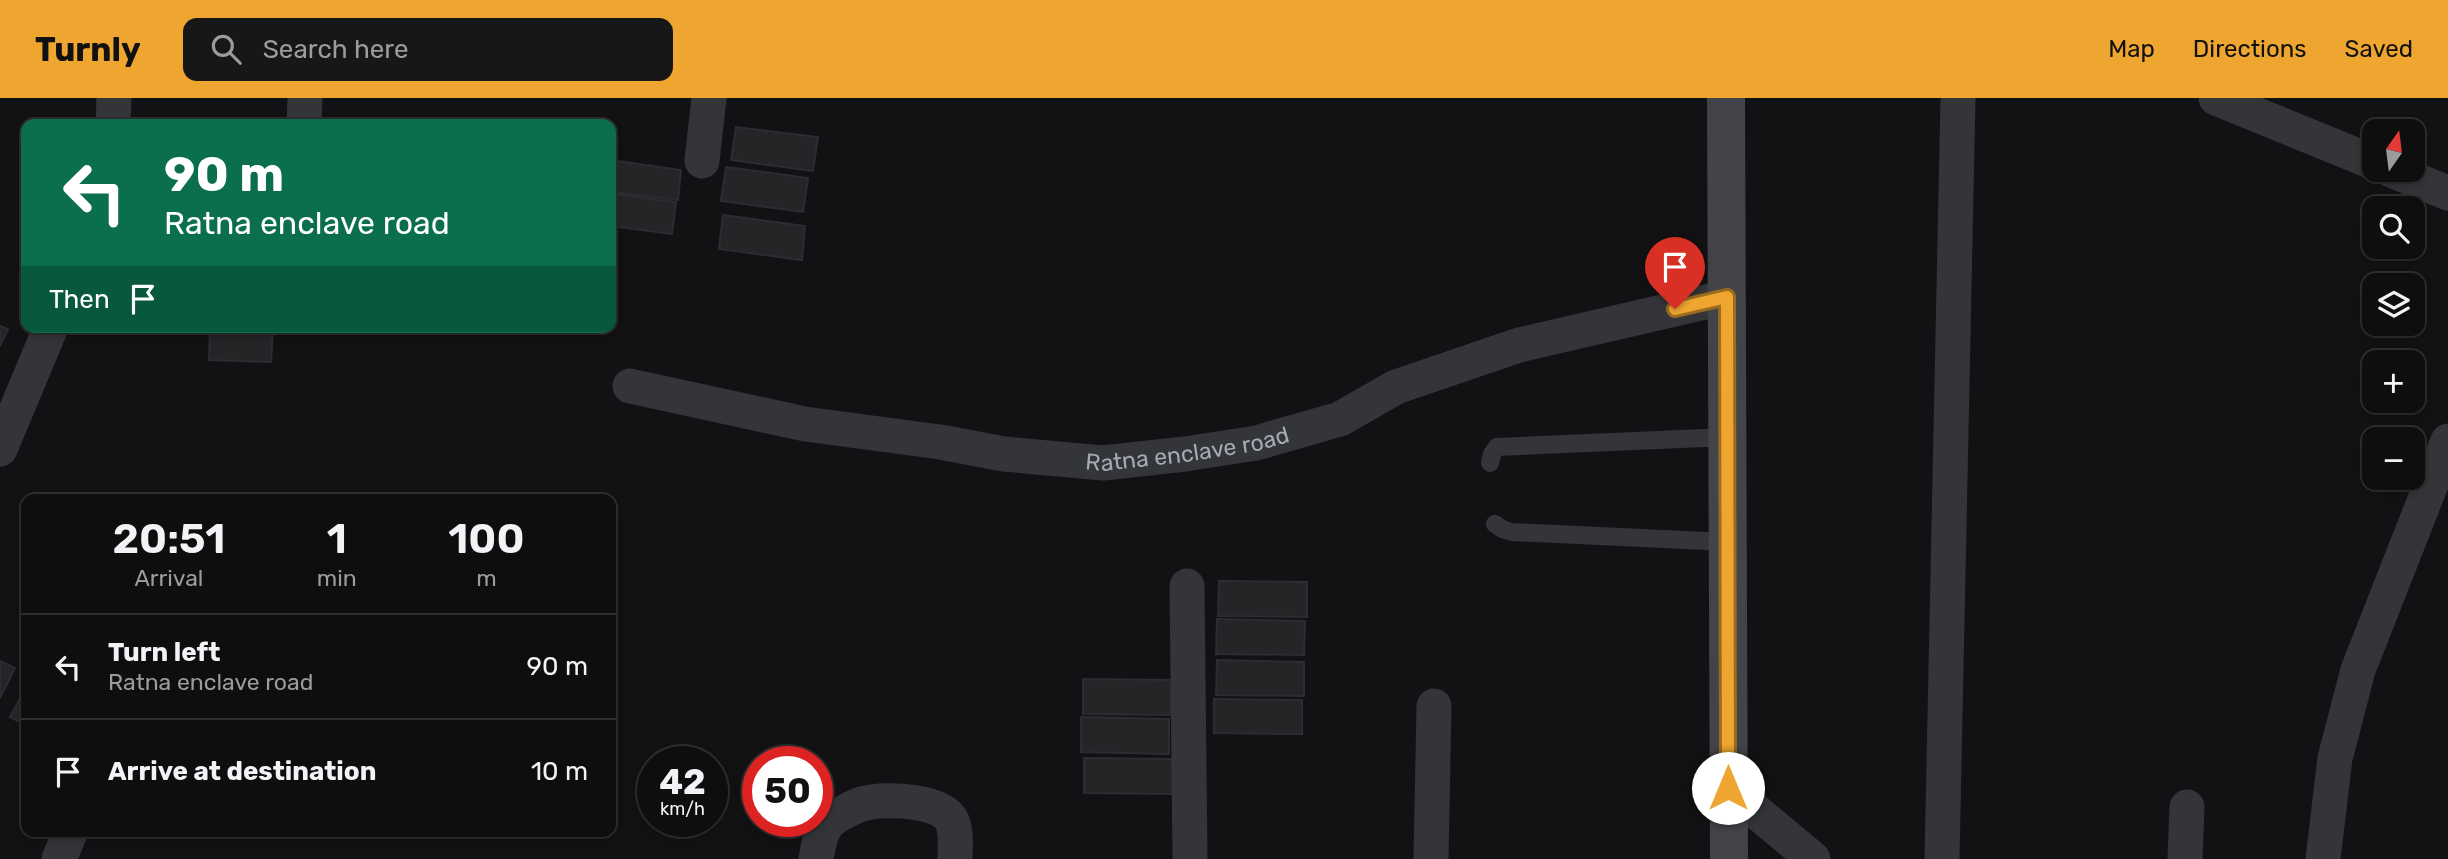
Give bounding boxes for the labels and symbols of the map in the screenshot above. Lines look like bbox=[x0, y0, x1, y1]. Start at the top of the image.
north arrow bbox=[2362, 119, 2426, 182]
pin bbox=[1645, 237, 1705, 309]
street label: Ratna enclave road bbox=[1084, 420, 1292, 477]
speed limit sign: 50 bbox=[742, 746, 833, 837]
position arrow bbox=[1691, 751, 1765, 825]

